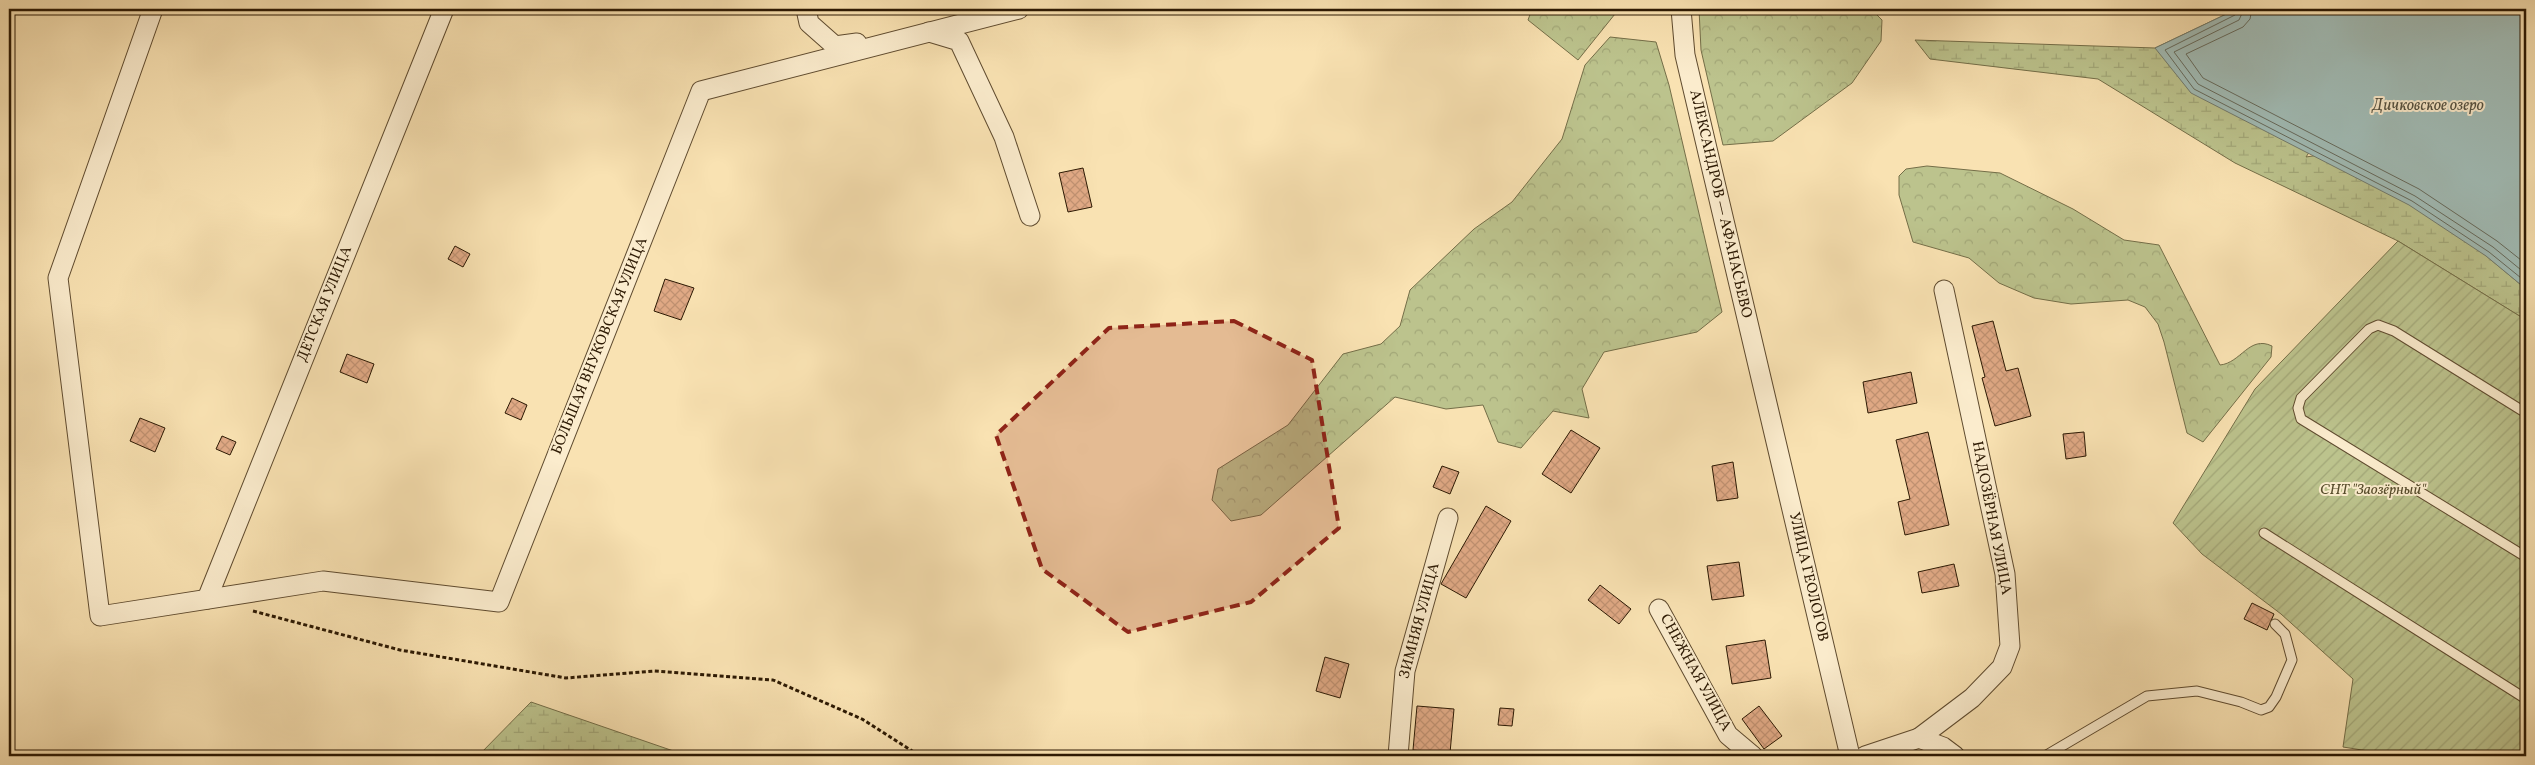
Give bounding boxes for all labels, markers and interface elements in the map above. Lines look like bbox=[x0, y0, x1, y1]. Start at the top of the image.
street label: АЛЕКСАНДРОВ — АФАНАСЬЕВО bbox=[1683, 88, 1757, 320]
water label: Дичковское озеро bbox=[2371, 95, 2485, 117]
street label: БОЛЬШАЯ ВНУКОВСКАЯ УЛИЦА bbox=[547, 234, 653, 458]
street label: ДЕТСКАЯ УЛИЦА bbox=[292, 243, 358, 365]
street label: НАДОЗЁРНАЯ УЛИЦА bbox=[1966, 439, 2016, 597]
park label: СНТ "Заозёрный" bbox=[2320, 480, 2427, 501]
street label: УЛИЦА ГЕОЛОГОВ bbox=[1783, 510, 1833, 644]
street label: ЗИМНЯЯ УЛИЦА bbox=[1394, 560, 1446, 681]
street label: СНЕЖНАЯ УЛИЦА bbox=[1654, 611, 1736, 736]

